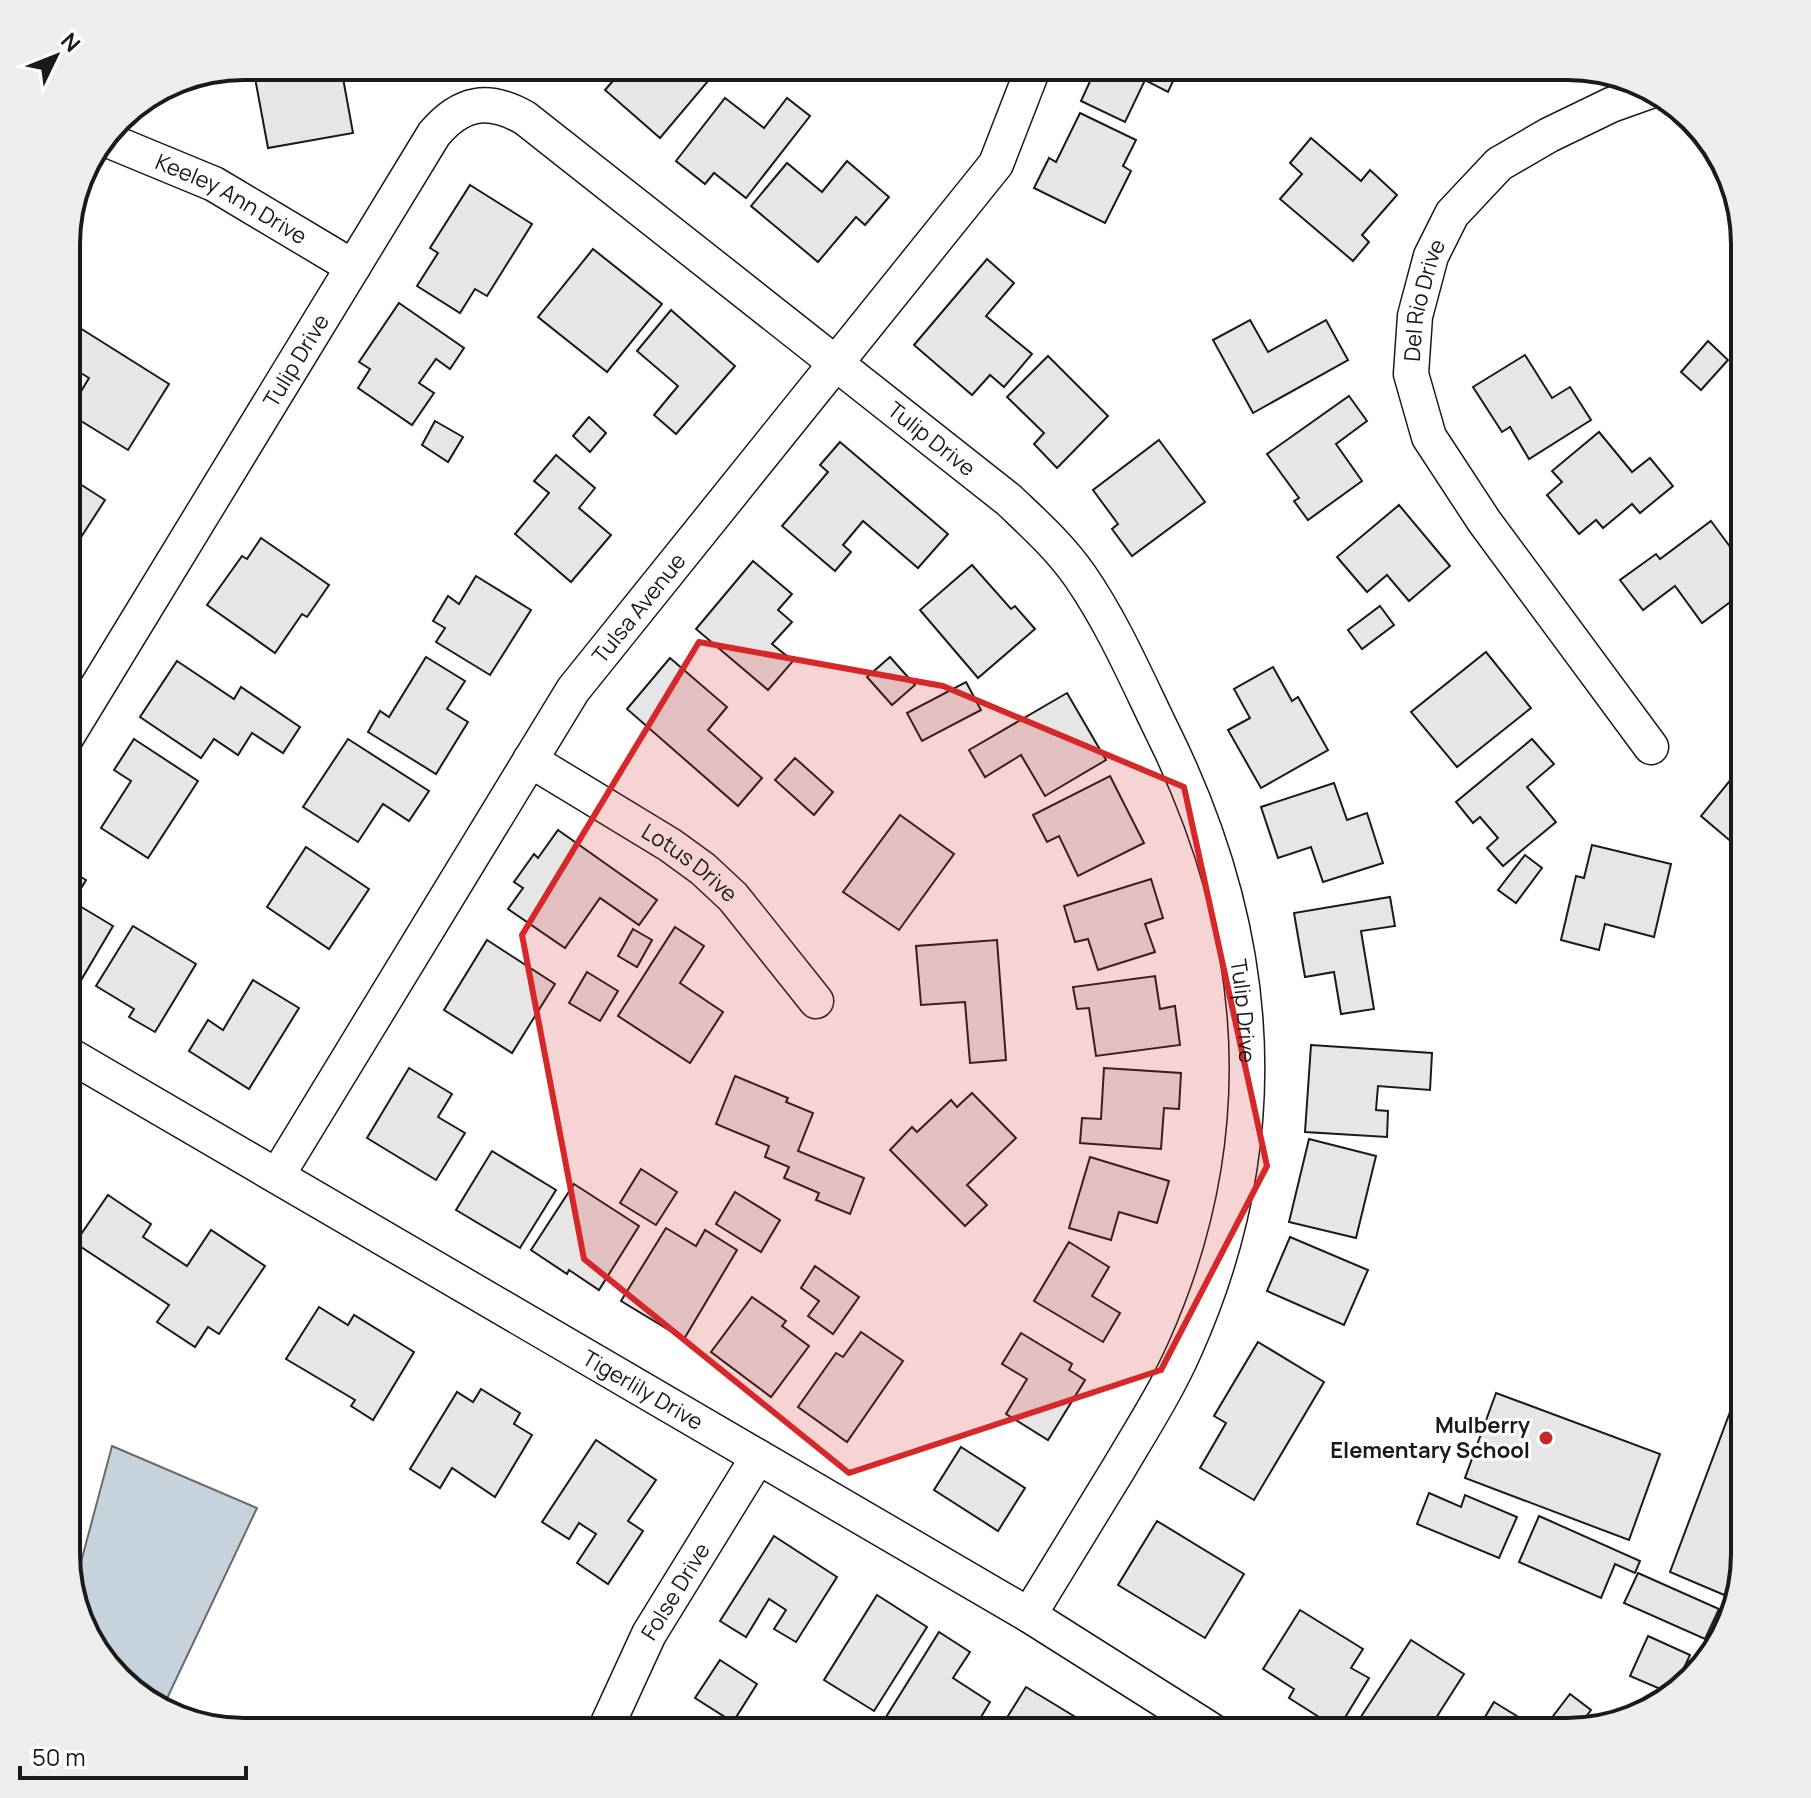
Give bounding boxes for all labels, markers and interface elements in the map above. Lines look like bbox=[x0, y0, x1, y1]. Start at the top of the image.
north arrow bbox=[16, 16, 96, 96]
text: N bbox=[54, 26, 87, 58]
street label: Keeley Ann Drive bbox=[151, 147, 313, 251]
street label: Del Rio Drive bbox=[1397, 234, 1452, 363]
street label: Tulip Drive bbox=[256, 308, 336, 413]
street label: Tulip Drive bbox=[881, 395, 982, 483]
street label: Tulsa Avenue bbox=[585, 547, 692, 670]
street label: Lotus Drive bbox=[636, 816, 744, 909]
street label: Tulip Drive bbox=[1223, 957, 1262, 1063]
street label: Tigerlily Drive bbox=[577, 1343, 709, 1437]
place label: Mulberry Elementary School bbox=[1330, 1410, 1531, 1465]
marker: Mulberry Elementary School bbox=[1537, 1429, 1555, 1447]
street label: Folse Drive bbox=[634, 1537, 717, 1646]
scale bar bbox=[20, 1730, 246, 1780]
text: 50 m bbox=[32, 1740, 86, 1773]

